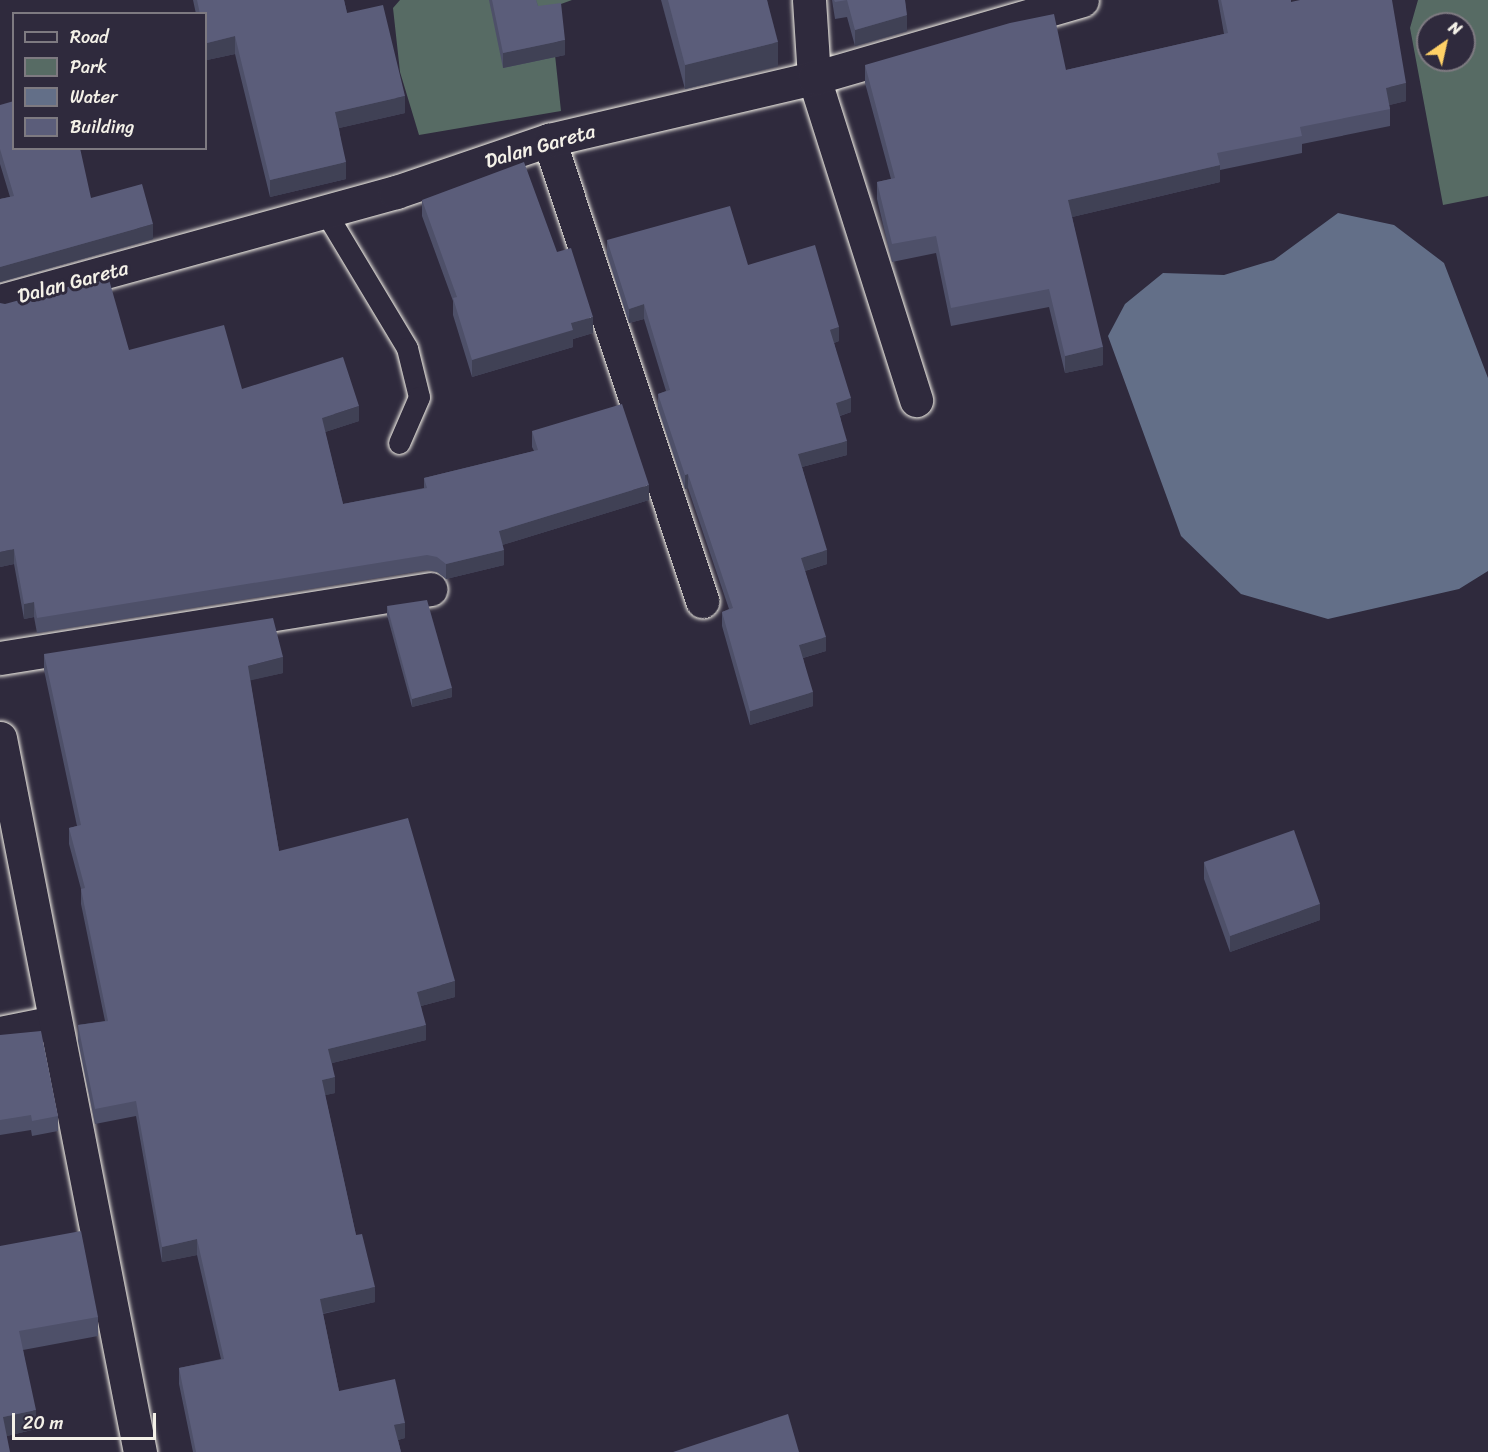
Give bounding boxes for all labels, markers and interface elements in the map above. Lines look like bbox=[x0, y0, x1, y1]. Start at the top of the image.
legend bbox=[12, 12, 207, 150]
north arrow bbox=[1416, 12, 1476, 72]
text: N bbox=[1443, 13, 1468, 43]
text: Road bbox=[70, 21, 109, 53]
text: Park bbox=[70, 51, 107, 83]
text: Water bbox=[70, 81, 117, 113]
text: Building bbox=[70, 111, 134, 143]
street label: Dalan Gareta bbox=[482, 119, 598, 173]
street label: Dalan Gareta bbox=[15, 256, 131, 308]
scale bar bbox=[15, 1401, 159, 1439]
text: 20 m bbox=[23, 1407, 63, 1439]

